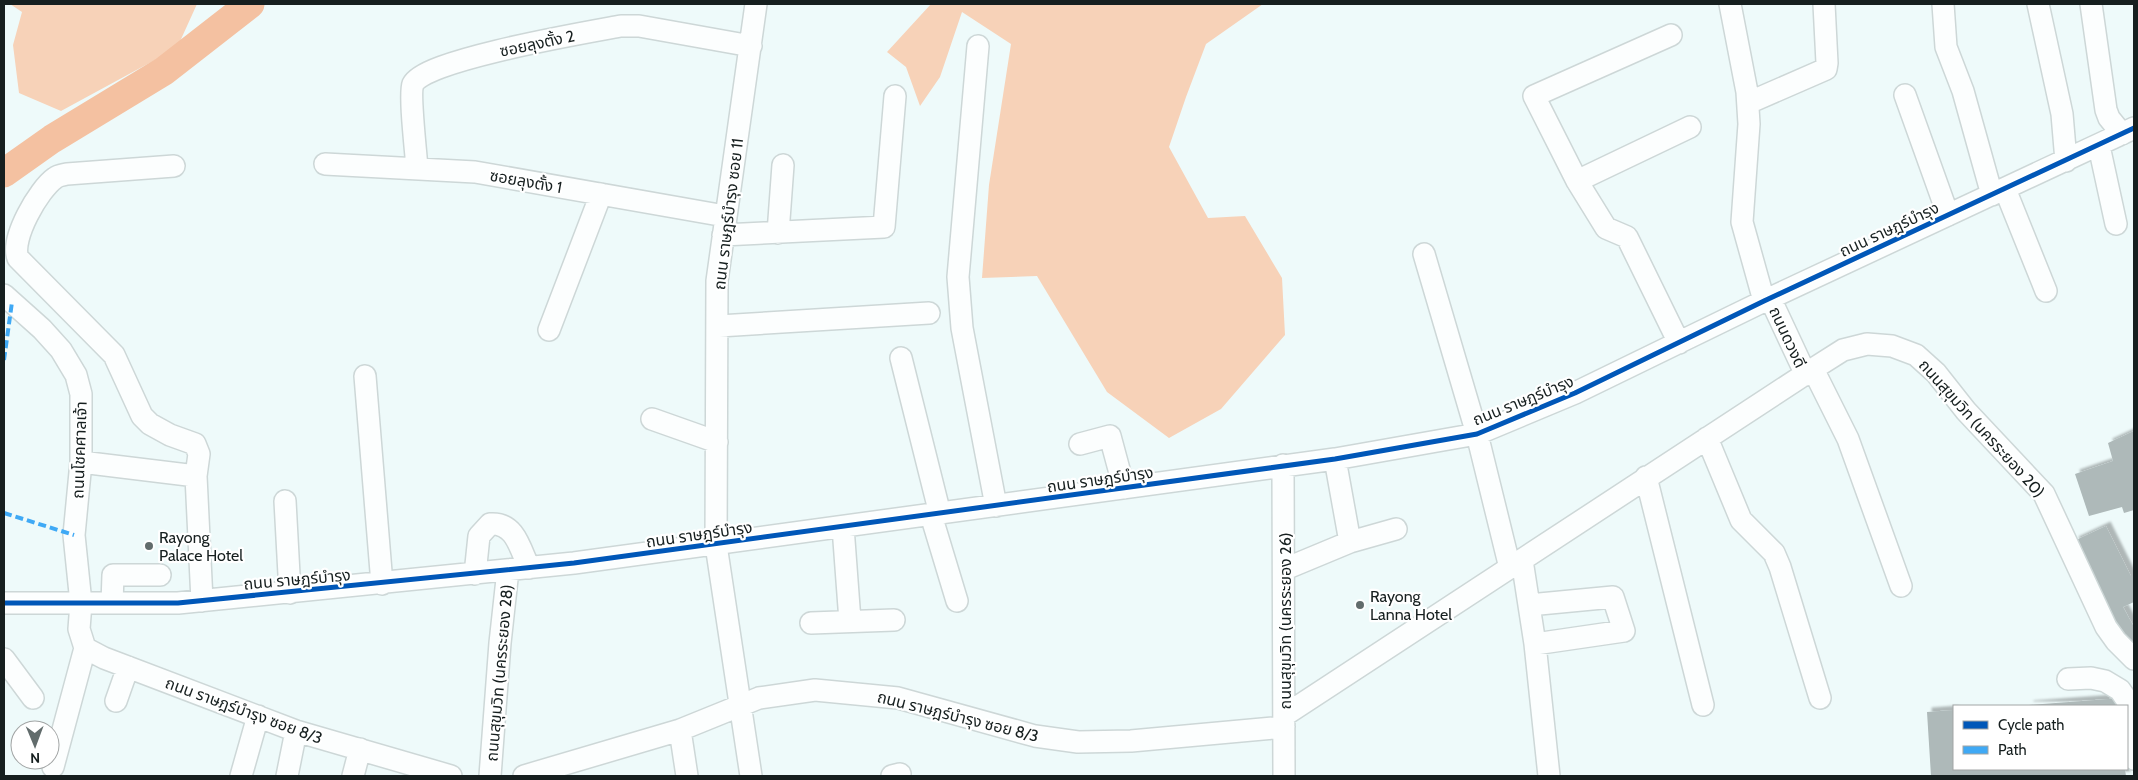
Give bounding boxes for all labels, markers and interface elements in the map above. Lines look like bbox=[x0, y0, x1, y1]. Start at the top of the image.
street label: ซอยลุงตั้ง 2 bbox=[498, 25, 576, 61]
street label: ถนน ราษฎร์บำรุง ซอย 11 bbox=[710, 137, 747, 291]
street label: ซอยลุงตั้ง 1 bbox=[488, 165, 564, 197]
street label: ถนน ราษฎร์บำรุง bbox=[1837, 198, 1942, 261]
street label: ถนนดวงดี bbox=[1765, 304, 1810, 371]
street label: ถนนสุขุมวิท (นครระยอง 20) bbox=[1915, 356, 2049, 501]
street label: ถนน ราษฎร์บำรุง bbox=[1470, 372, 1577, 429]
street label: ถนนโชคศาลเจ้า bbox=[68, 401, 91, 499]
street label: ถนน ราษฎร์บำรุง bbox=[1046, 463, 1155, 496]
street label: ถนน ราษฎร์บำรุง bbox=[645, 518, 754, 551]
place label: Rayong Palace Hotel bbox=[159, 528, 243, 565]
street label: ถนนสุขุมวิท (นครระยอง 26) bbox=[1276, 533, 1295, 709]
marker: Rayong Palace Hotel bbox=[143, 540, 155, 552]
street label: ถนน ราษฎร์บำรุง bbox=[243, 565, 351, 594]
street label: ถนนสุขุมวิท (นครระยอง 28) bbox=[482, 584, 517, 762]
place label: Rayong Lanna Hotel bbox=[1370, 587, 1452, 624]
marker: Rayong Lanna Hotel bbox=[1354, 599, 1366, 611]
street label: ถนน ราษฎร์บำรุง ซอย 8/3 bbox=[163, 673, 325, 748]
street label: ถนน ราษฎร์บำรุง ซอย 8/3 bbox=[875, 687, 1041, 746]
legend bbox=[1953, 705, 2128, 770]
text: Cycle path bbox=[1998, 716, 2064, 734]
north arrow bbox=[10, 720, 60, 770]
text: Path bbox=[1998, 741, 2027, 759]
text: N bbox=[30, 749, 40, 767]

